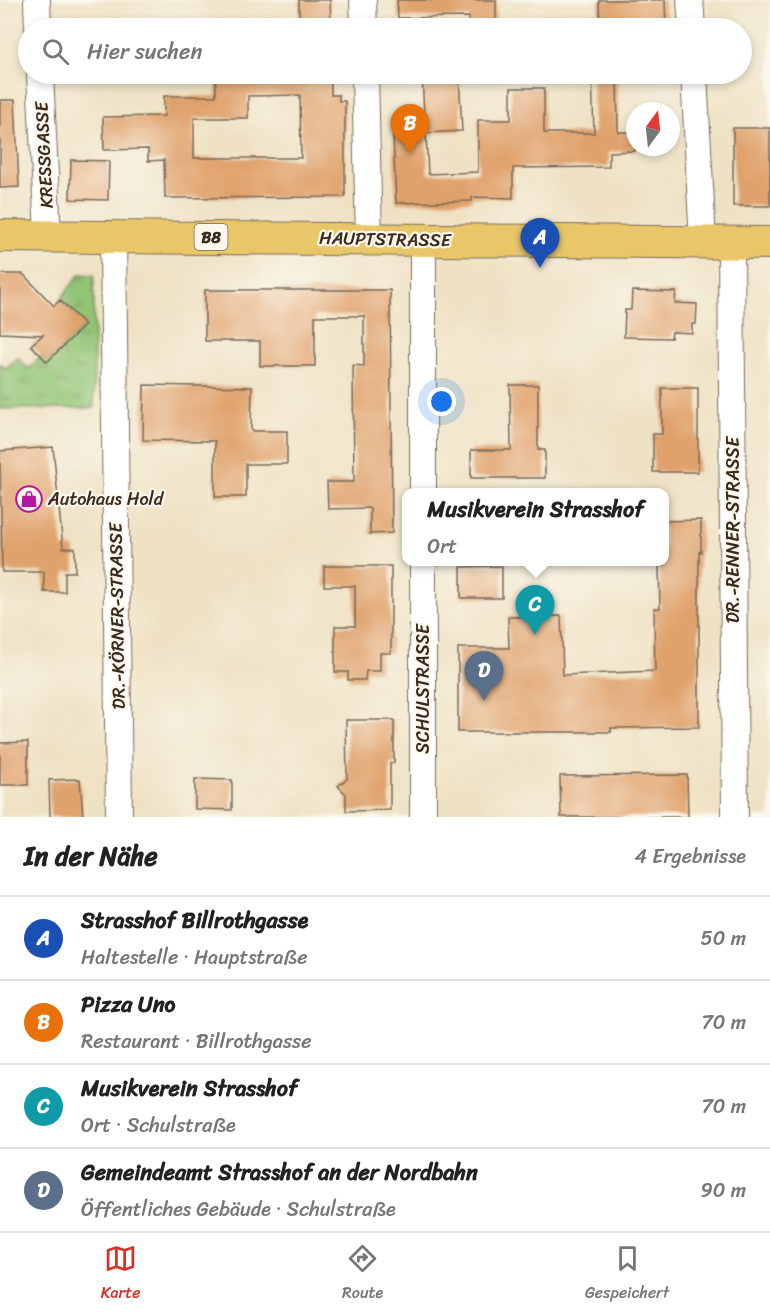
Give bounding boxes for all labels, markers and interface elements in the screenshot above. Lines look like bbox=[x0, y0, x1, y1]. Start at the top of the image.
search box bbox=[18, 18, 752, 84]
text: Hier suchen bbox=[87, 32, 202, 71]
icon: search bbox=[39, 35, 72, 68]
street label: KRESSGASSE bbox=[25, 100, 63, 209]
north arrow bbox=[626, 102, 680, 156]
pin: B bbox=[390, 104, 430, 154]
pin: A bbox=[520, 218, 560, 268]
street label: HAUPTSTRASSE bbox=[319, 222, 452, 256]
road number: B8 bbox=[194, 224, 228, 250]
your location bbox=[427, 387, 456, 416]
street label: DR.-RENNER-STRASSE bbox=[717, 436, 749, 623]
place label: Autohaus Hold bbox=[47, 483, 165, 515]
shop icon: Autohaus Hold bbox=[14, 484, 44, 514]
popup bbox=[402, 488, 669, 566]
text: Musikverein Strasshof bbox=[427, 490, 644, 529]
street label: DR.-KÖRNER-STRASSE bbox=[99, 521, 135, 710]
text: Ort bbox=[427, 529, 457, 564]
pin: C bbox=[516, 586, 554, 635]
street label: SCHULSTRASSE bbox=[407, 623, 439, 754]
pin: D bbox=[464, 652, 504, 701]
text: In der Nähe bbox=[24, 833, 158, 879]
text: 4 Ergebnisse bbox=[635, 839, 746, 874]
text: Strasshof Billrothgasse bbox=[81, 901, 308, 940]
text: A bbox=[37, 921, 50, 956]
text: 50 m bbox=[701, 921, 746, 956]
text: Haltestelle · Hauptstraße bbox=[81, 940, 307, 975]
text: Pizza Uno bbox=[81, 985, 176, 1024]
text: B bbox=[37, 1005, 50, 1040]
text: 70 m bbox=[701, 1005, 746, 1040]
text: Restaurant · Billrothgasse bbox=[81, 1024, 312, 1059]
text: Musikverein Strasshof bbox=[81, 1069, 298, 1108]
text: C bbox=[37, 1089, 50, 1124]
text: 70 m bbox=[701, 1089, 746, 1124]
text: Ort · Schulstraße bbox=[81, 1108, 236, 1143]
text: Gemeindeamt Strasshof an der Nordbahn bbox=[81, 1153, 478, 1192]
text: D bbox=[38, 1173, 49, 1208]
text: 90 m bbox=[701, 1173, 746, 1208]
text: Öffentliches Gebäude · Schulstraße bbox=[81, 1192, 396, 1227]
tab: Karte bbox=[101, 1242, 140, 1307]
tab: Route bbox=[342, 1242, 383, 1307]
tab: Gespeichert bbox=[585, 1242, 669, 1307]

